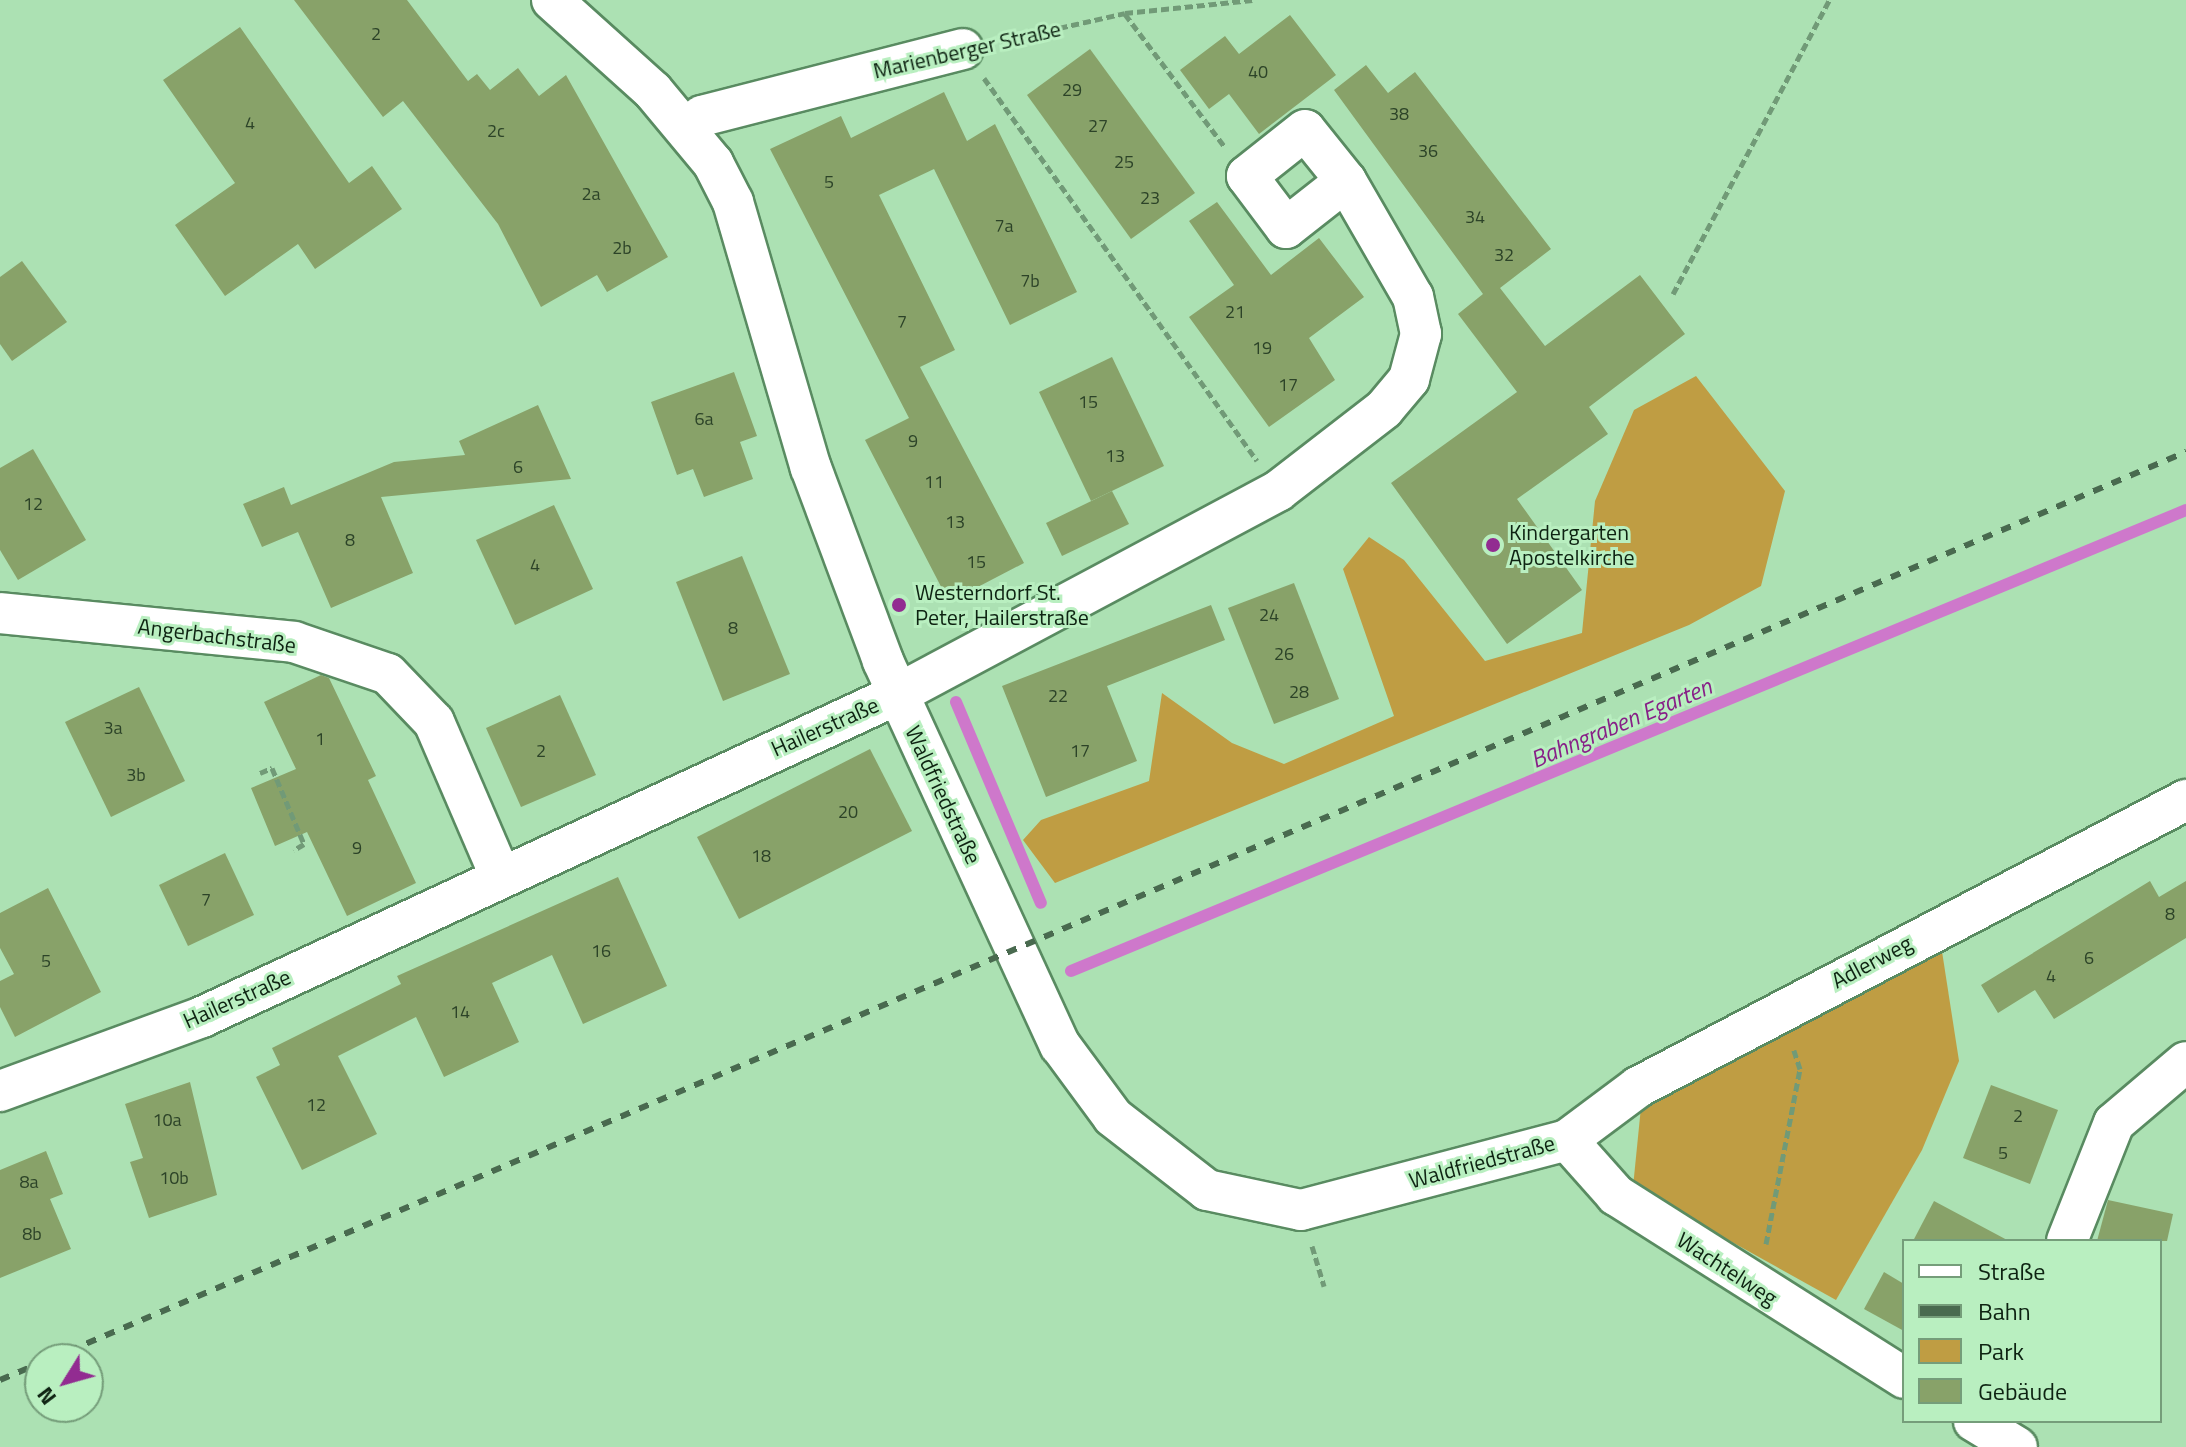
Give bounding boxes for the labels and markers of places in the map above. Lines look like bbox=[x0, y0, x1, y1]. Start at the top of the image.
place label: Kindergarten Apostelkirche bbox=[1509, 519, 1635, 570]
marker: Kindergarten Apostelkirche bbox=[1484, 536, 1502, 554]
place label: Westerndorf St. Peter, Hailerstraße bbox=[915, 579, 1089, 630]
marker: Westerndorf St. Peter, Hailerstraße bbox=[890, 596, 908, 614]

